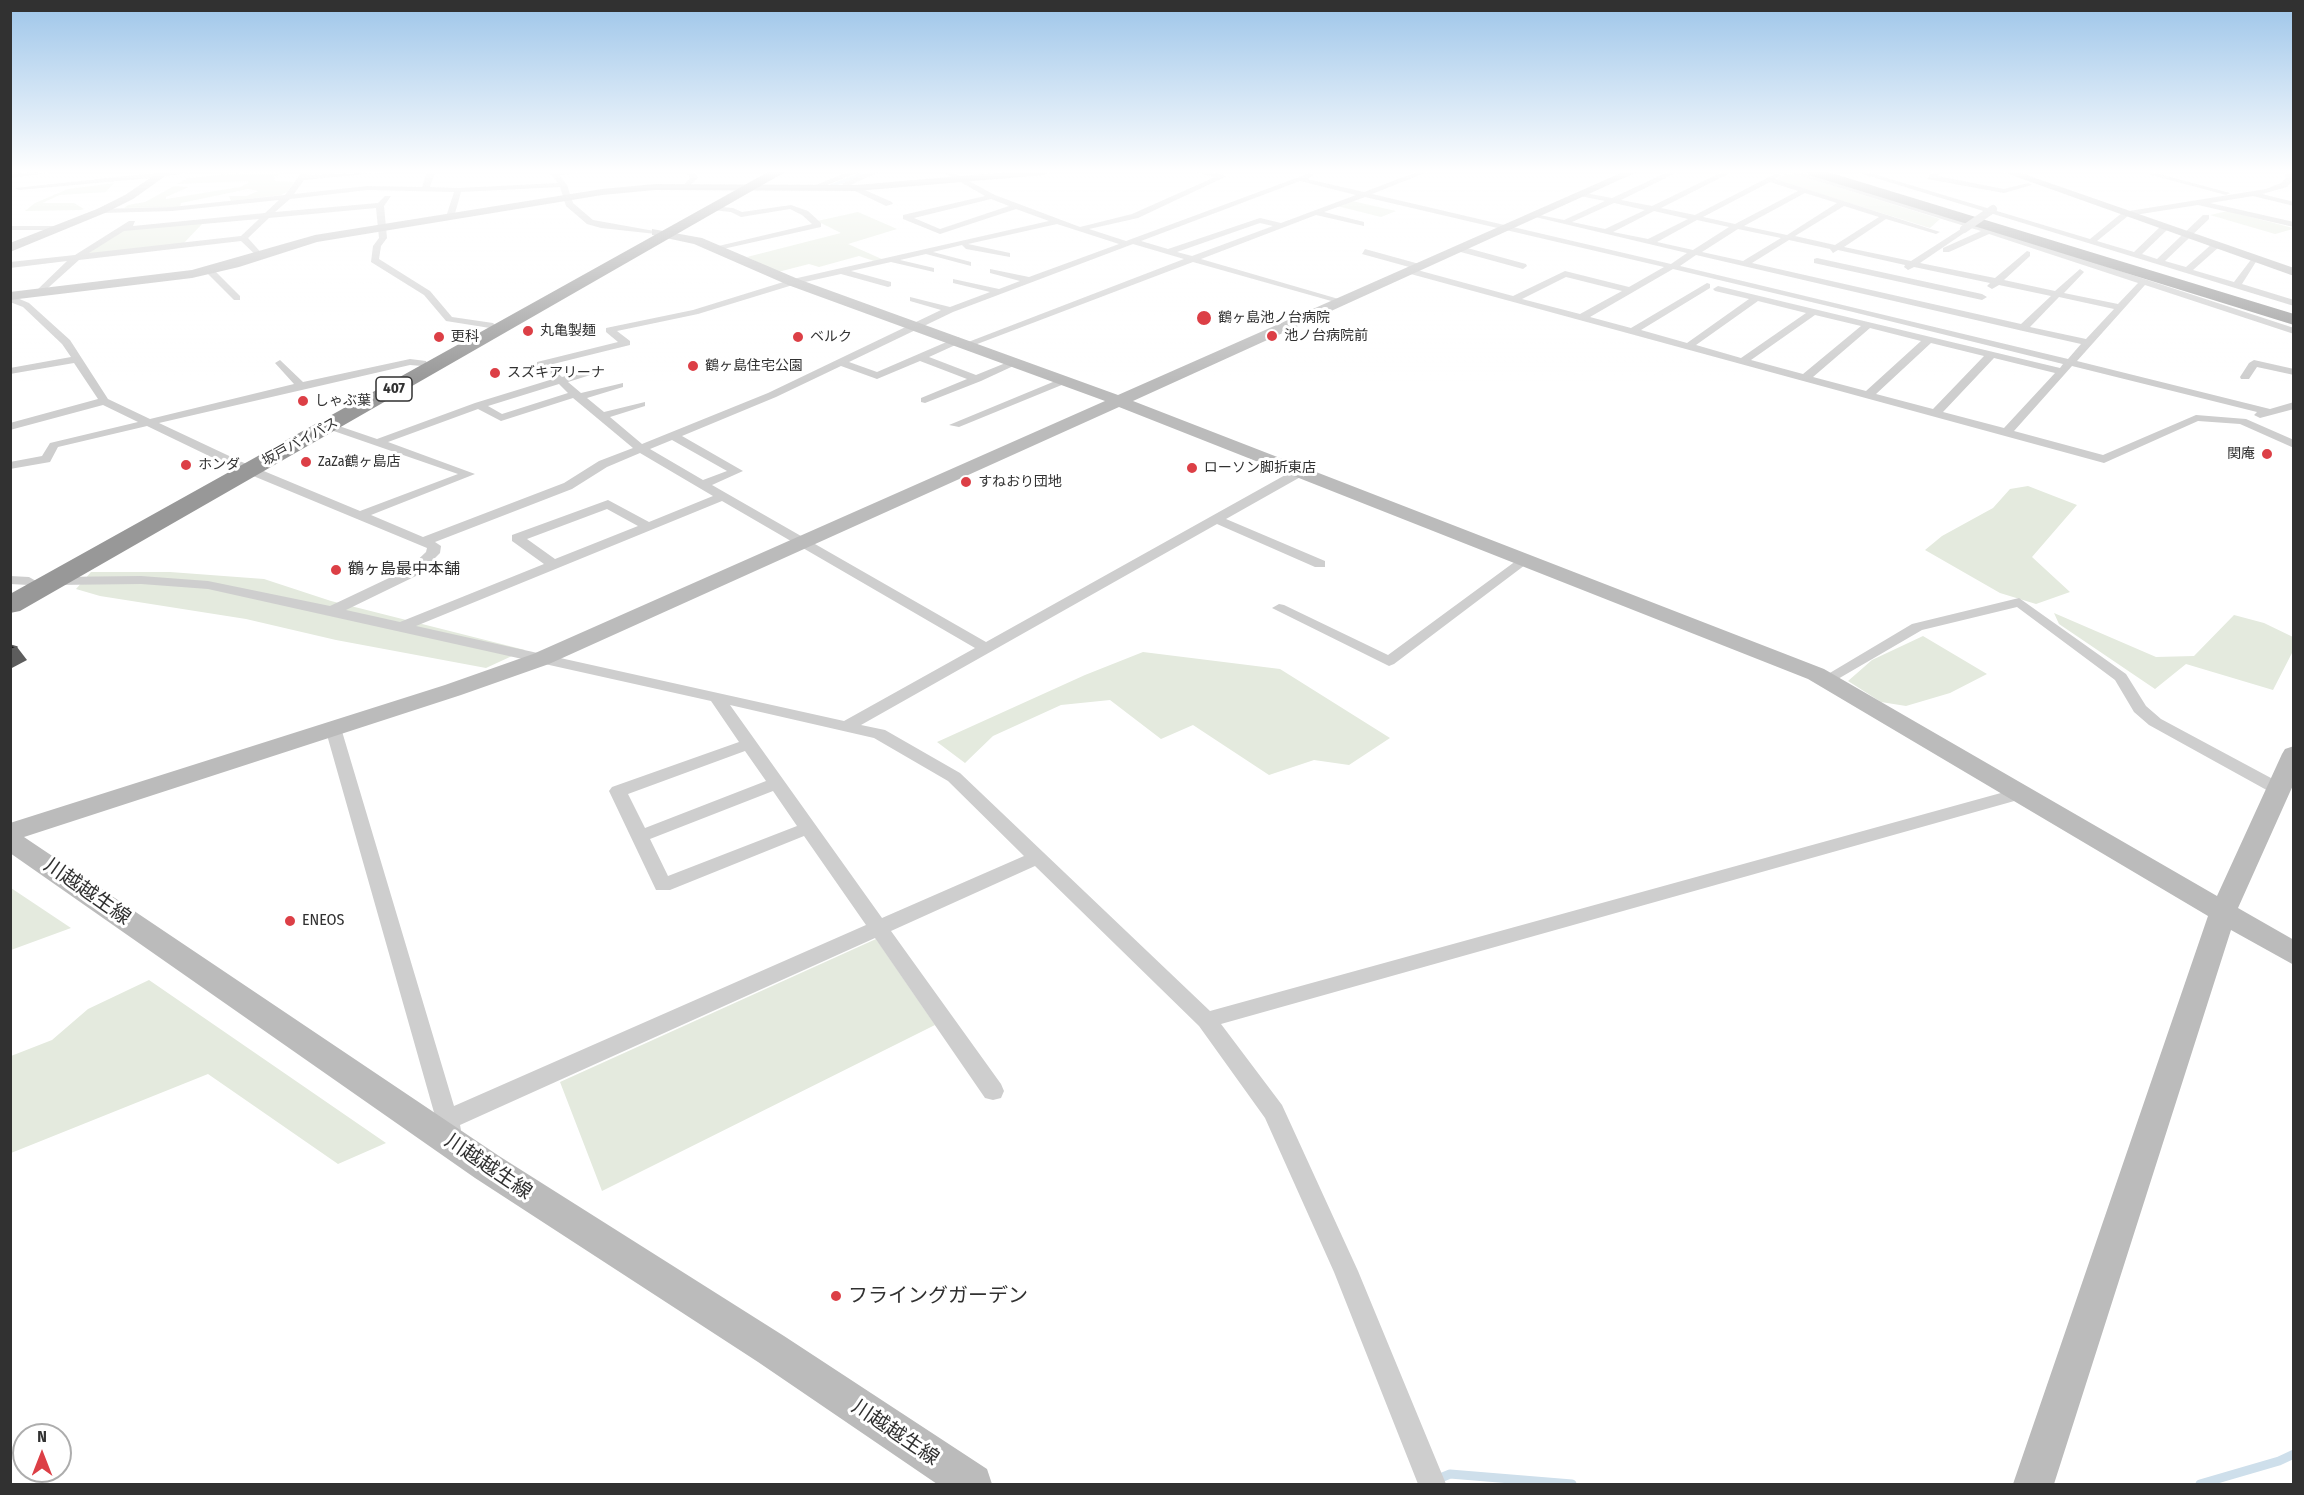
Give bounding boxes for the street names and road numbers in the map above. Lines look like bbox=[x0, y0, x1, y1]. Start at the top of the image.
road number: 407 bbox=[376, 377, 412, 401]
street label: 坂戸バイパス bbox=[259, 414, 341, 470]
street label: 川越越生線 bbox=[39, 853, 135, 931]
street label: 川越越生線 bbox=[440, 1129, 536, 1205]
street label: 川越越生線 bbox=[847, 1395, 943, 1471]

